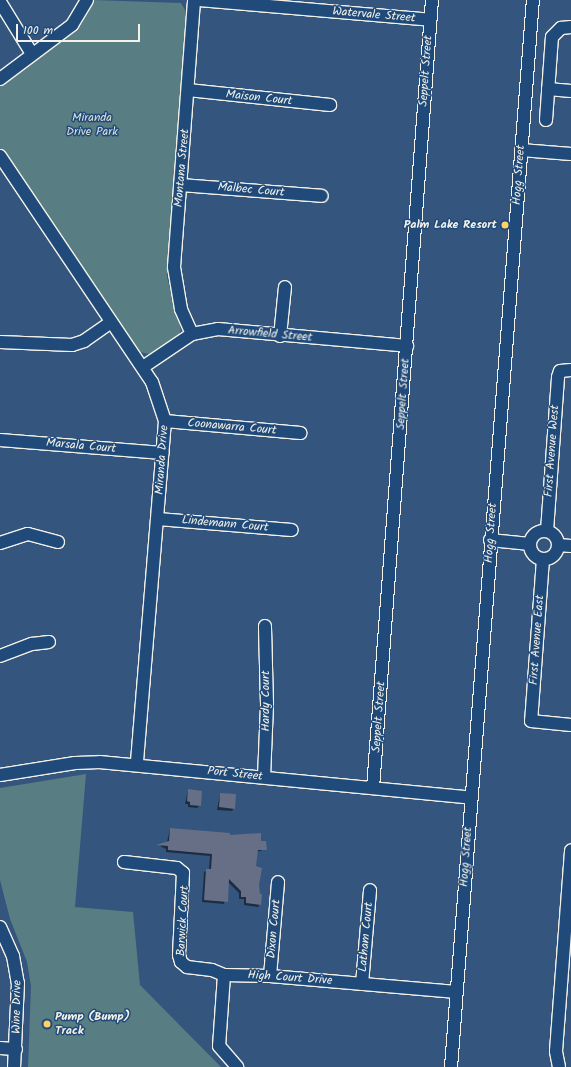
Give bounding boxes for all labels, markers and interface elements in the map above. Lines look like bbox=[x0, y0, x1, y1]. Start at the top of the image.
street label: Watervale Street bbox=[332, 4, 416, 26]
scale bar bbox=[18, 16, 142, 42]
text: 100 m bbox=[23, 21, 53, 40]
street label: Seppelt Street bbox=[416, 35, 436, 107]
street label: Maison Court bbox=[225, 87, 293, 109]
park label: Miranda Drive Park bbox=[66, 111, 118, 139]
street label: Montana Street bbox=[171, 128, 193, 208]
street label: Hogg Street bbox=[510, 145, 528, 205]
street label: Malbec Court bbox=[217, 180, 285, 200]
place label: Palm Lake Resort bbox=[404, 218, 497, 232]
marker: Palm Lake Resort bbox=[500, 220, 510, 230]
street label: Arrowfield Street bbox=[227, 323, 313, 345]
street label: Seppelt Street bbox=[393, 358, 413, 430]
street label: First Avenue West bbox=[542, 404, 562, 498]
street label: Coonawarra Court bbox=[187, 416, 277, 438]
street label: Miranda Drive bbox=[152, 425, 172, 495]
street label: Marsala Court bbox=[45, 436, 117, 456]
street label: Hogg Street bbox=[482, 503, 500, 563]
street label: Lindemann Court bbox=[181, 513, 269, 535]
street label: First Avenue East bbox=[527, 594, 547, 686]
street label: Hardy Court bbox=[259, 670, 273, 732]
street label: Seppelt Street bbox=[369, 681, 389, 753]
street label: Port Street bbox=[206, 764, 264, 784]
street label: Hogg Street bbox=[457, 827, 475, 887]
street label: Barwick Court bbox=[174, 885, 192, 957]
street label: Dixon Court bbox=[264, 899, 284, 959]
street label: Latham Court bbox=[356, 901, 376, 973]
street label: High Court Drive bbox=[247, 968, 333, 988]
street label: Wine Drive bbox=[9, 980, 25, 1034]
place label: Pump (Bump) Track bbox=[55, 1010, 130, 1038]
marker: Pump (Bump) Track bbox=[42, 1019, 52, 1029]

